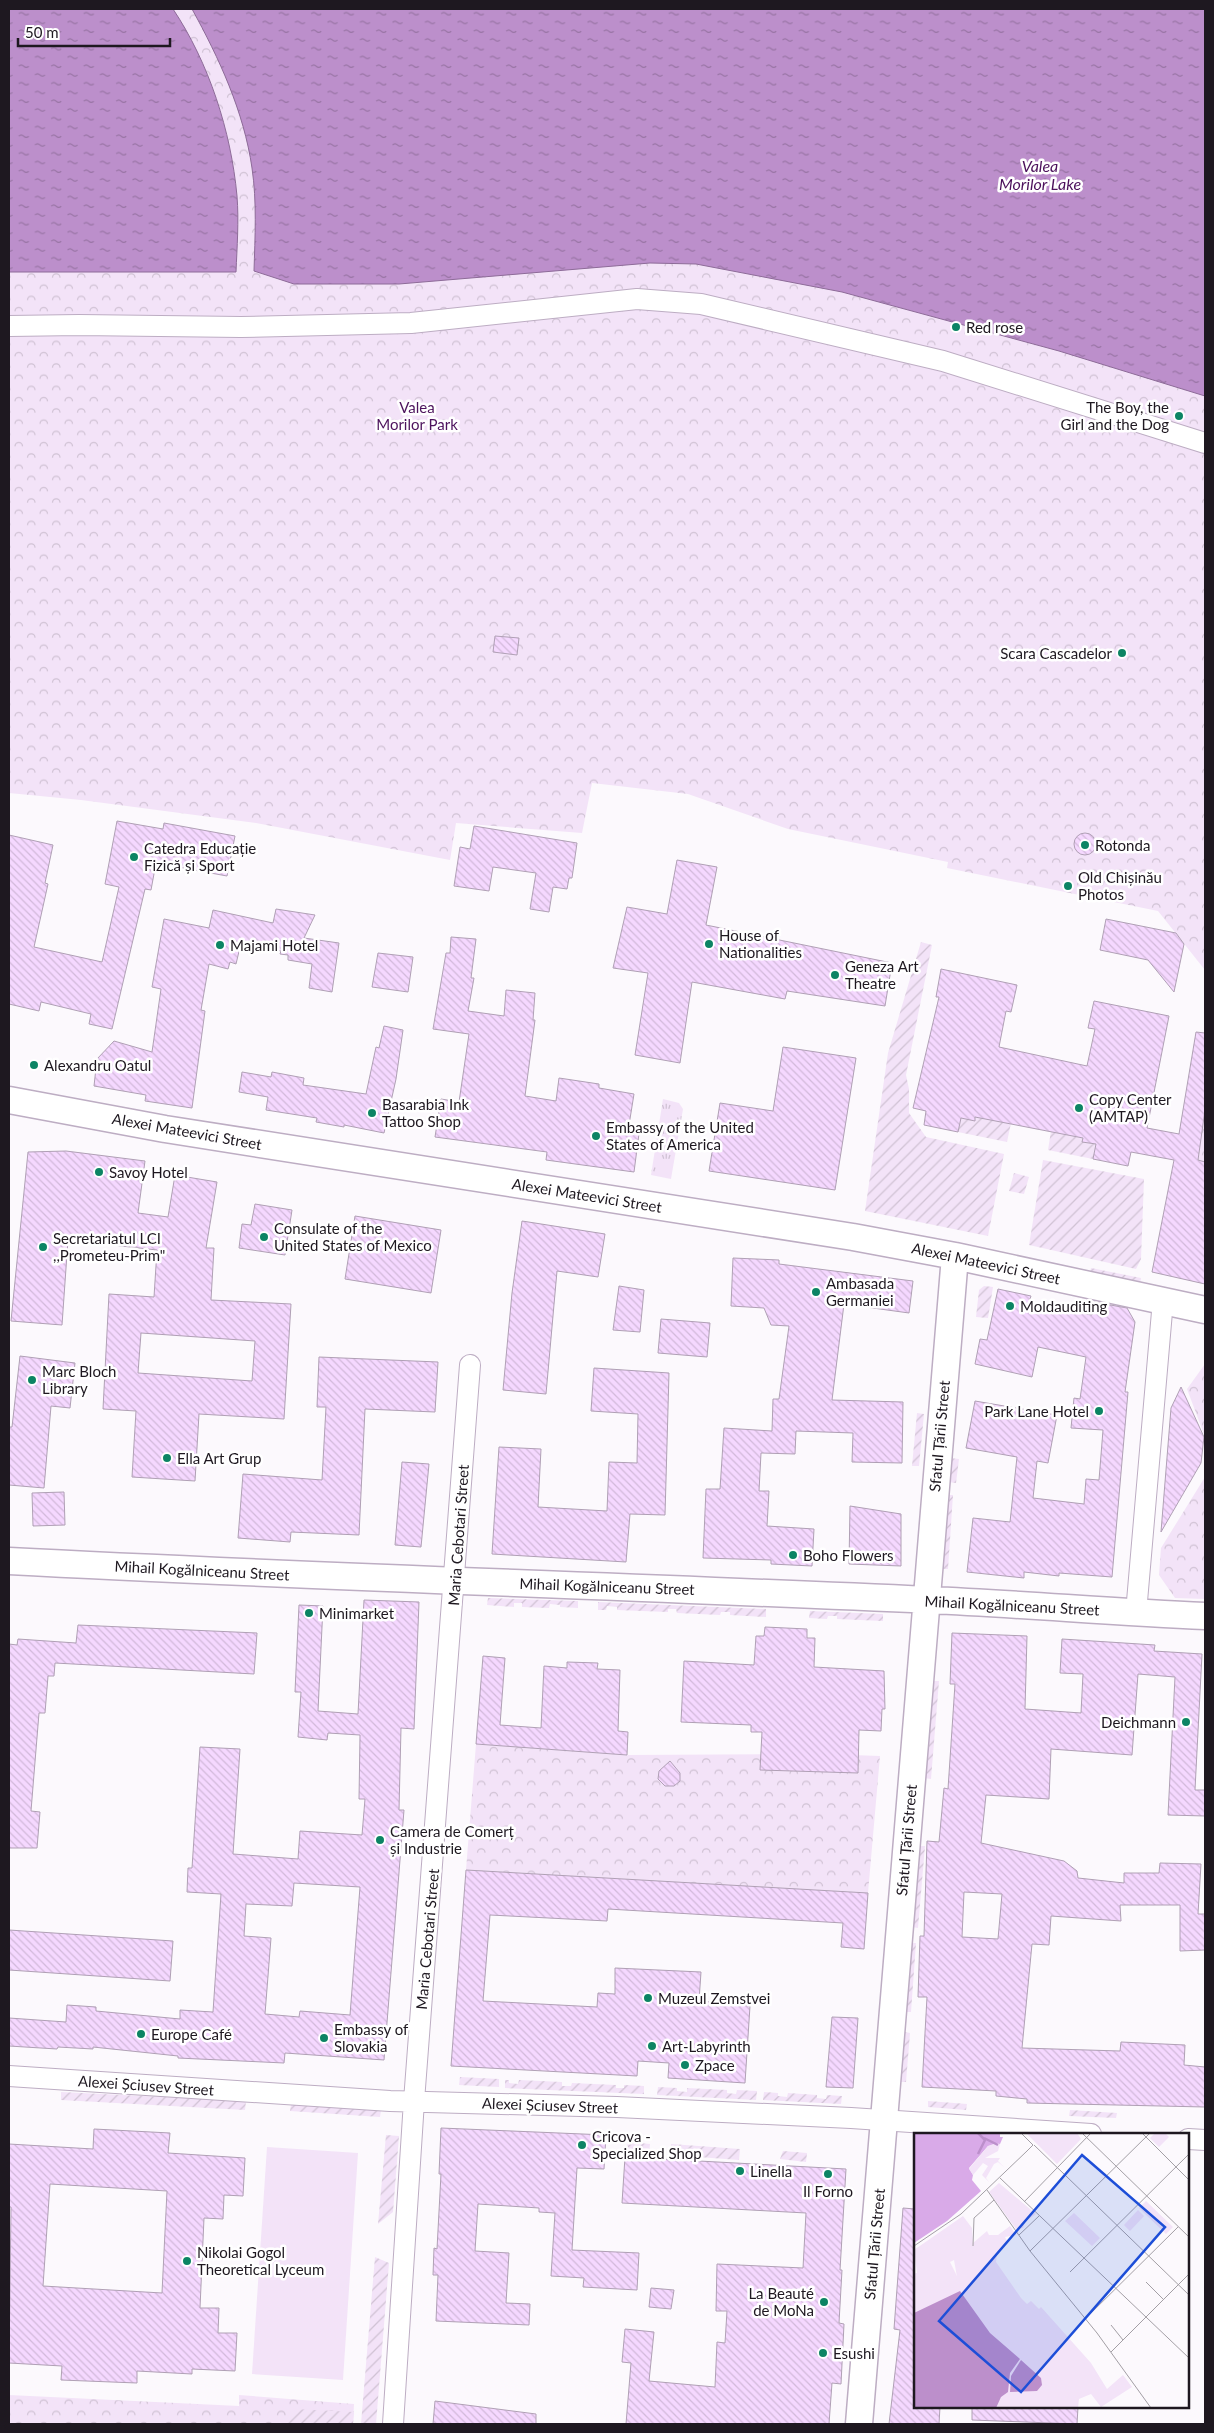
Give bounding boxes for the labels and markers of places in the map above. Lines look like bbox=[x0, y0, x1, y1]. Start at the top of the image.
place label: Red rose bbox=[966, 318, 1023, 336]
marker: Red rose bbox=[950, 321, 962, 333]
place label: The Boy, the Girl and the Dog bbox=[1061, 398, 1169, 433]
marker: The Boy, the Girl and the Dog bbox=[1173, 410, 1185, 422]
place label: Scara Cascadelor bbox=[1000, 644, 1113, 662]
marker: Scara Cascadelor bbox=[1116, 647, 1128, 659]
place label: Rotonda bbox=[1095, 836, 1150, 854]
place label: Catedra Educație Fizică și Sport bbox=[144, 839, 256, 874]
marker: Rotonda bbox=[1079, 839, 1091, 851]
marker: Catedra Educație Fizică și Sport bbox=[128, 851, 140, 863]
place label: Old Chișinău Photos bbox=[1078, 868, 1162, 903]
marker: Old Chișinău Photos bbox=[1062, 880, 1074, 892]
place label: House of Nationalities bbox=[719, 926, 802, 961]
place label: Majami Hotel bbox=[230, 936, 318, 954]
marker: House of Nationalities bbox=[703, 938, 715, 950]
marker: Majami Hotel bbox=[214, 939, 226, 951]
place label: Geneza Art Theatre bbox=[845, 957, 919, 992]
marker: Geneza Art Theatre bbox=[829, 969, 841, 981]
place label: Alexandru Oatul bbox=[44, 1056, 151, 1074]
marker: Alexandru Oatul bbox=[28, 1059, 40, 1071]
place label: Copy Center (AMTAP) bbox=[1089, 1090, 1172, 1125]
place label: Basarabia Ink Tattoo Shop bbox=[382, 1095, 470, 1130]
marker: Copy Center (AMTAP) bbox=[1073, 1102, 1085, 1114]
marker: Basarabia Ink Tattoo Shop bbox=[366, 1107, 378, 1119]
place label: Embassy of the United States of America bbox=[606, 1118, 754, 1153]
marker: Embassy of the United States of America bbox=[590, 1130, 602, 1142]
place label: Savoy Hotel bbox=[109, 1163, 188, 1181]
marker: Savoy Hotel bbox=[93, 1166, 105, 1178]
place label: Consulate of the United States of Mexico bbox=[274, 1219, 432, 1254]
place label: Secretariatul LCI ,,Prometeu-Prim" bbox=[53, 1229, 165, 1264]
marker: Consulate of the United States of Mexico bbox=[258, 1231, 270, 1243]
marker: Secretariatul LCI ,,Prometeu-Prim" bbox=[37, 1241, 49, 1253]
place label: Ambasada Germaniei bbox=[826, 1274, 894, 1309]
marker: Ambasada Germaniei bbox=[810, 1286, 822, 1298]
place label: Moldauditing bbox=[1020, 1297, 1108, 1315]
marker: Moldauditing bbox=[1004, 1300, 1016, 1312]
place label: Marc Bloch Library bbox=[42, 1362, 116, 1397]
marker: Marc Bloch Library bbox=[26, 1374, 38, 1386]
place label: Park Lane Hotel bbox=[984, 1402, 1089, 1420]
marker: Park Lane Hotel bbox=[1093, 1405, 1105, 1417]
place label: Ella Art Grup bbox=[177, 1449, 261, 1467]
marker: Ella Art Grup bbox=[161, 1452, 173, 1464]
place label: Boho Flowers bbox=[803, 1546, 894, 1564]
marker: Boho Flowers bbox=[787, 1549, 799, 1561]
place label: Minimarket bbox=[319, 1604, 395, 1622]
marker: Minimarket bbox=[303, 1607, 315, 1619]
place label: Deichmann bbox=[1101, 1713, 1176, 1731]
marker: Deichmann bbox=[1180, 1716, 1192, 1728]
place label: Camera de Comerț și Industrie bbox=[390, 1822, 515, 1857]
marker: Camera de Comerț și Industrie bbox=[374, 1834, 386, 1846]
place label: Muzeul Zemstvei bbox=[658, 1989, 770, 2007]
marker: Muzeul Zemstvei bbox=[642, 1992, 654, 2004]
place label: Embassy of Slovakia bbox=[334, 2020, 409, 2055]
place label: Europe Café bbox=[151, 2025, 232, 2043]
marker: Europe Café bbox=[135, 2028, 147, 2040]
marker: Embassy of Slovakia bbox=[318, 2032, 330, 2044]
place label: Art-Labyrinth bbox=[662, 2037, 751, 2055]
marker: Art-Labyrinth bbox=[646, 2040, 658, 2052]
place label: Zpace bbox=[695, 2056, 735, 2074]
marker: Zpace bbox=[679, 2059, 691, 2071]
place label: Cricova - Specialized Shop bbox=[592, 2127, 702, 2162]
marker: Cricova - Specialized Shop bbox=[576, 2139, 588, 2151]
place label: Linella bbox=[750, 2162, 792, 2180]
marker: Linella bbox=[734, 2165, 746, 2177]
marker: Il Forno bbox=[822, 2168, 834, 2180]
place label: Il Forno bbox=[803, 2182, 853, 2200]
place label: Nikolai Gogol Theoretical Lyceum bbox=[197, 2243, 324, 2278]
marker: Nikolai Gogol Theoretical Lyceum bbox=[181, 2255, 193, 2267]
place label: La Beauté de MoNa bbox=[748, 2284, 814, 2319]
marker: La Beauté de MoNa bbox=[818, 2296, 830, 2308]
place label: Esushi bbox=[833, 2344, 875, 2362]
marker: Esushi bbox=[817, 2347, 829, 2359]

